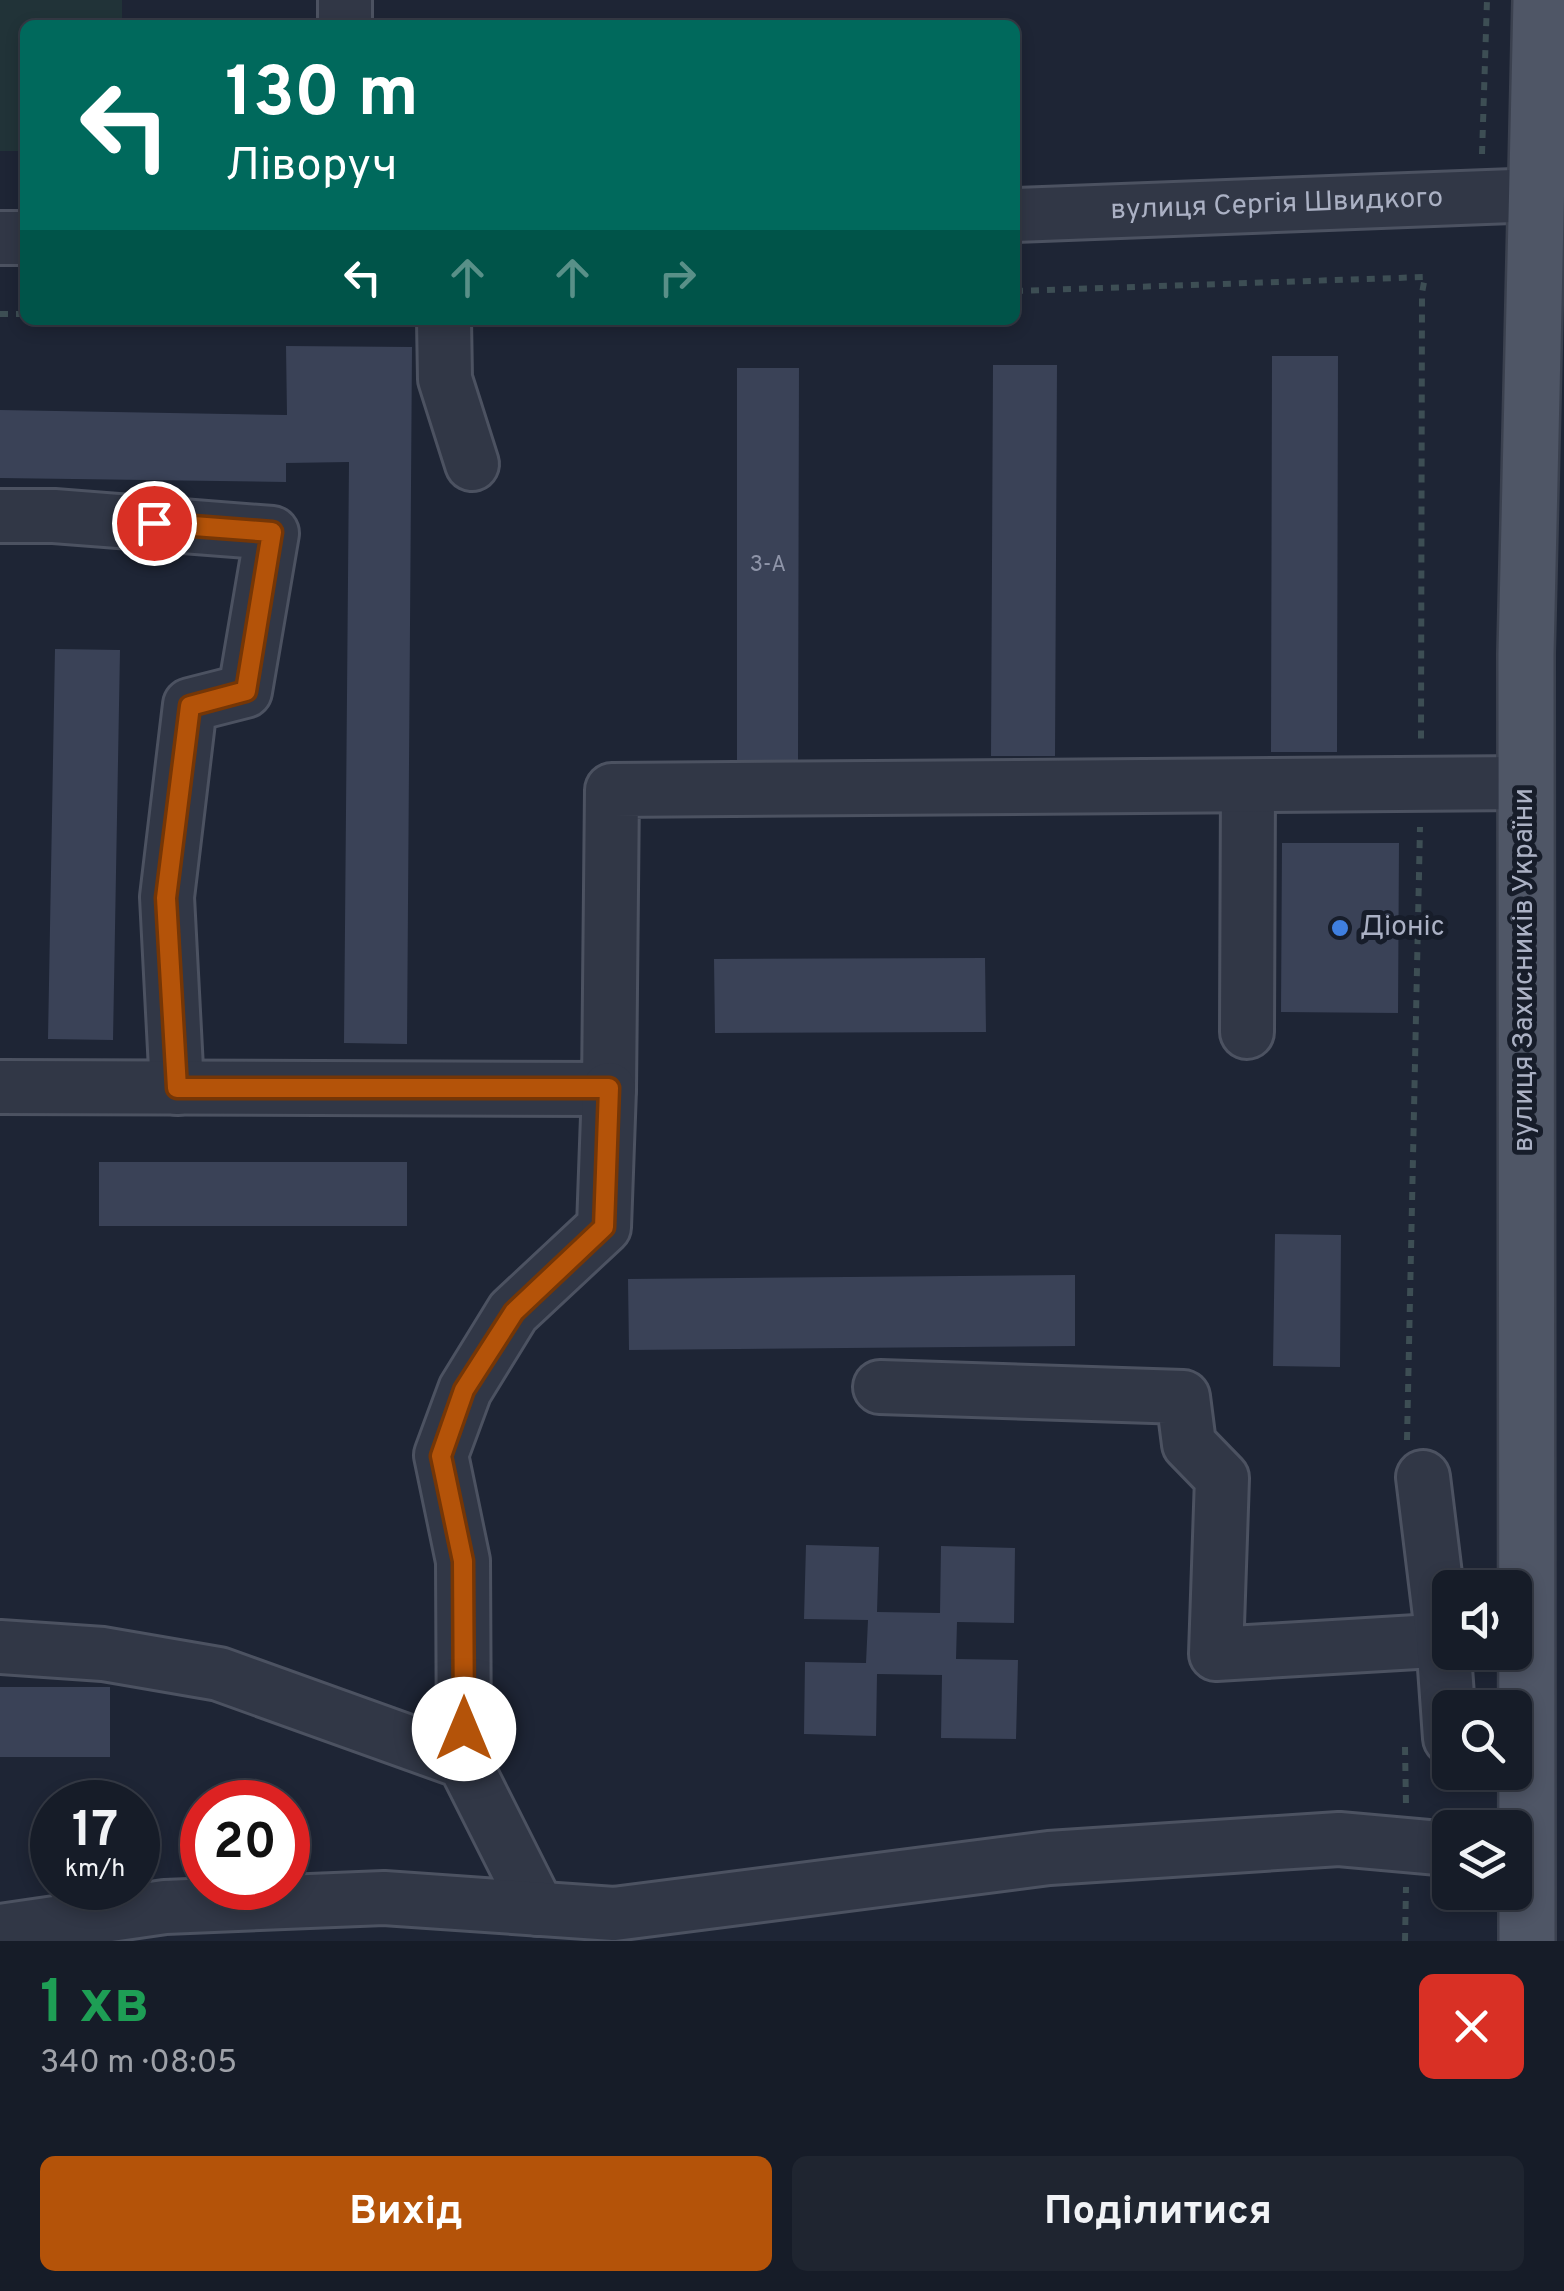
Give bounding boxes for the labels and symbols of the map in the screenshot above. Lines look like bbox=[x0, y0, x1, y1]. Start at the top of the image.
street label: вулиця Сергія Швидкого bbox=[1110, 181, 1444, 229]
pin bbox=[112, 481, 197, 566]
house number: 3-А bbox=[750, 552, 786, 579]
street label: вулиця Захисників України bbox=[1507, 788, 1543, 1152]
place label: Діоніс bbox=[1360, 910, 1445, 946]
marker: Діоніс bbox=[1329, 917, 1351, 939]
position arrow bbox=[412, 1677, 516, 1781]
speed limit sign: 20 bbox=[180, 1780, 310, 1910]

